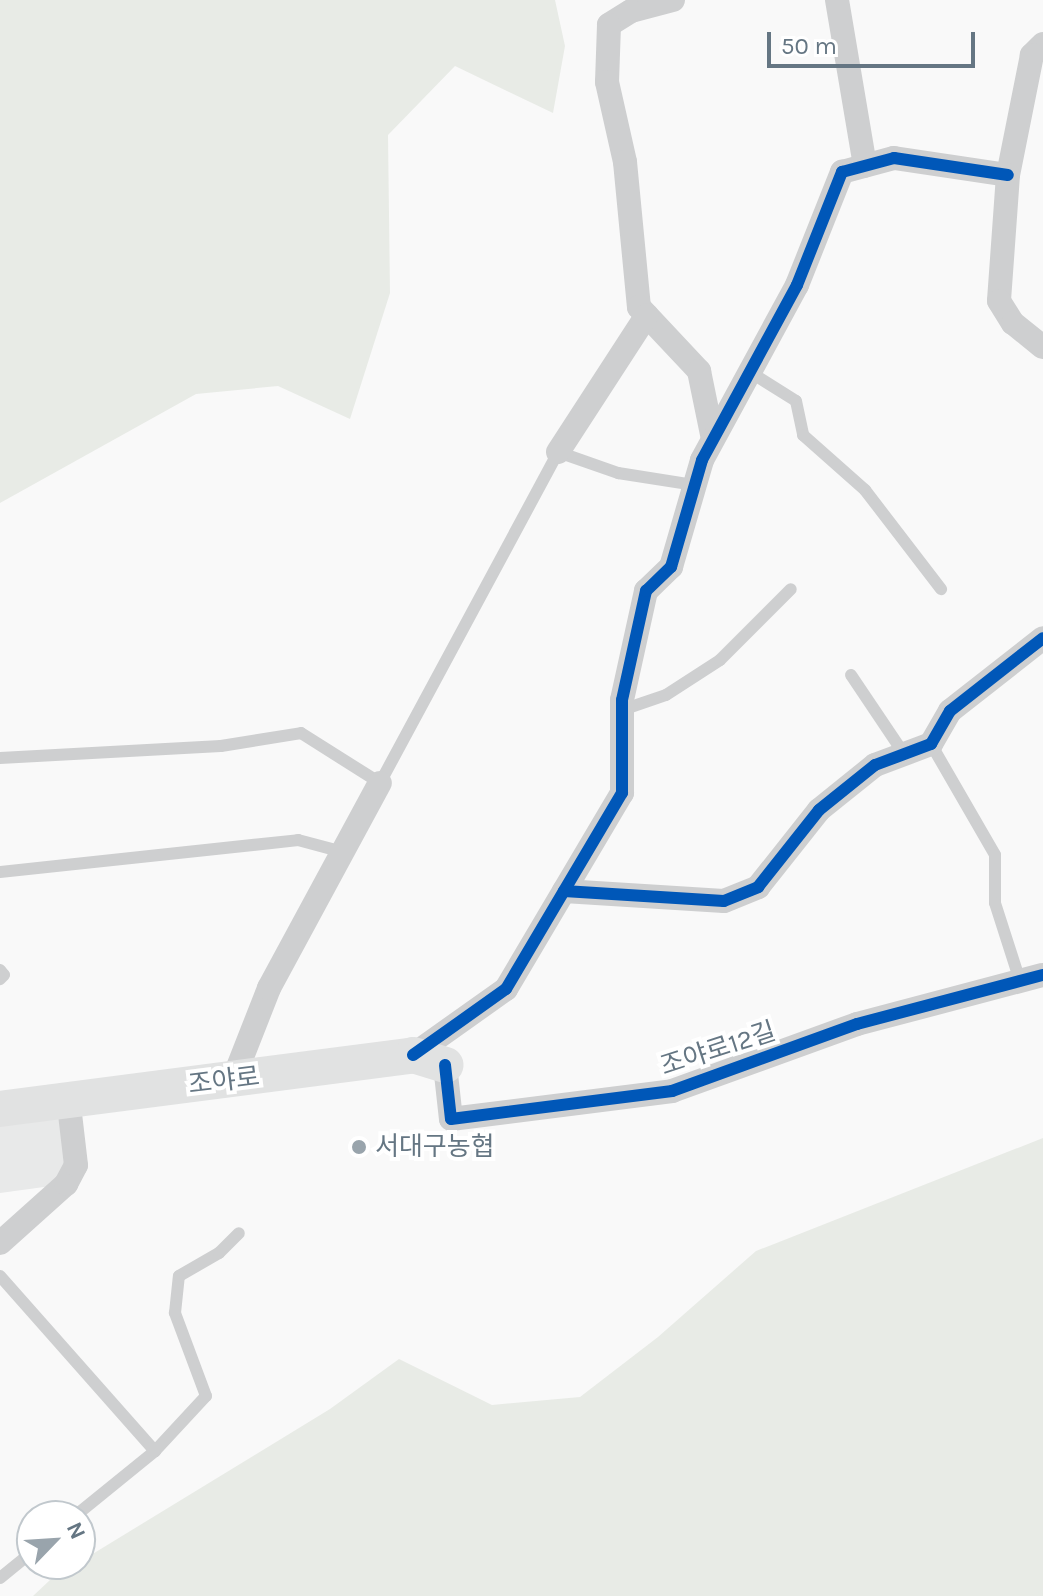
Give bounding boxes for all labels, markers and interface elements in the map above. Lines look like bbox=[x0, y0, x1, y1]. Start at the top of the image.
scale bar bbox=[771, 16, 979, 66]
text: 50 m bbox=[781, 32, 837, 60]
street label: 조야로12길 bbox=[656, 1016, 780, 1082]
street label: 조야로 bbox=[186, 1061, 262, 1101]
place label: 서대구농협 bbox=[375, 1131, 495, 1163]
marker: 서대구농협 bbox=[350, 1138, 368, 1156]
north arrow bbox=[16, 1500, 96, 1580]
text: N bbox=[61, 1518, 91, 1543]

